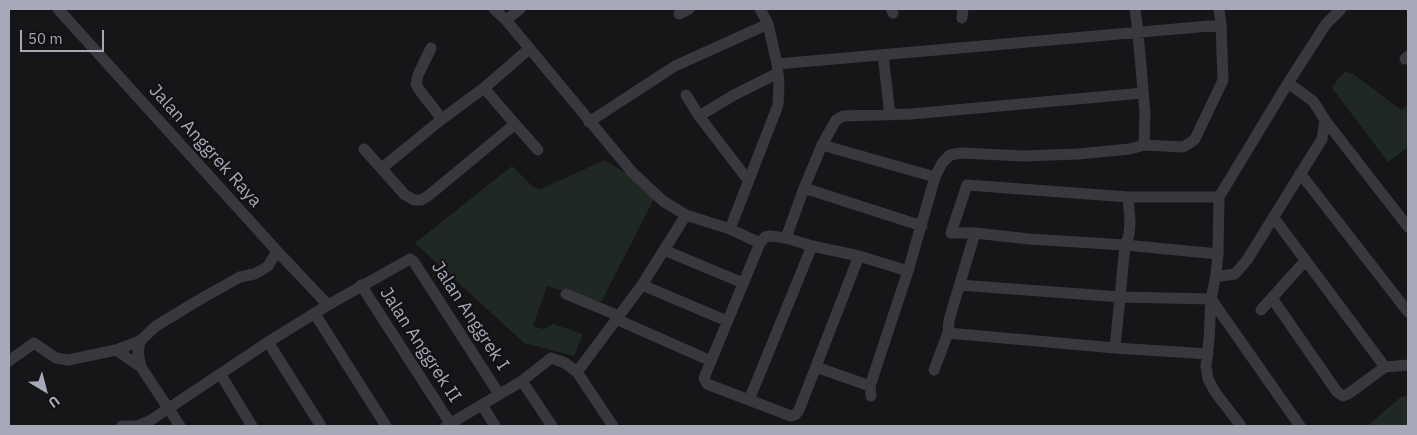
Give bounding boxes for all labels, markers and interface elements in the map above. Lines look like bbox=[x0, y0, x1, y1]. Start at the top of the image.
scale bar bbox=[22, 20, 106, 52]
text: 50 m bbox=[28, 29, 63, 48]
street label: Jalan Anggrek Raya bbox=[144, 80, 266, 212]
street label: Jalan Anggrek I bbox=[427, 257, 513, 375]
street label: Jalan Anggrek II bbox=[375, 283, 465, 407]
north arrow bbox=[20, 365, 70, 415]
text: U bbox=[45, 392, 63, 412]

